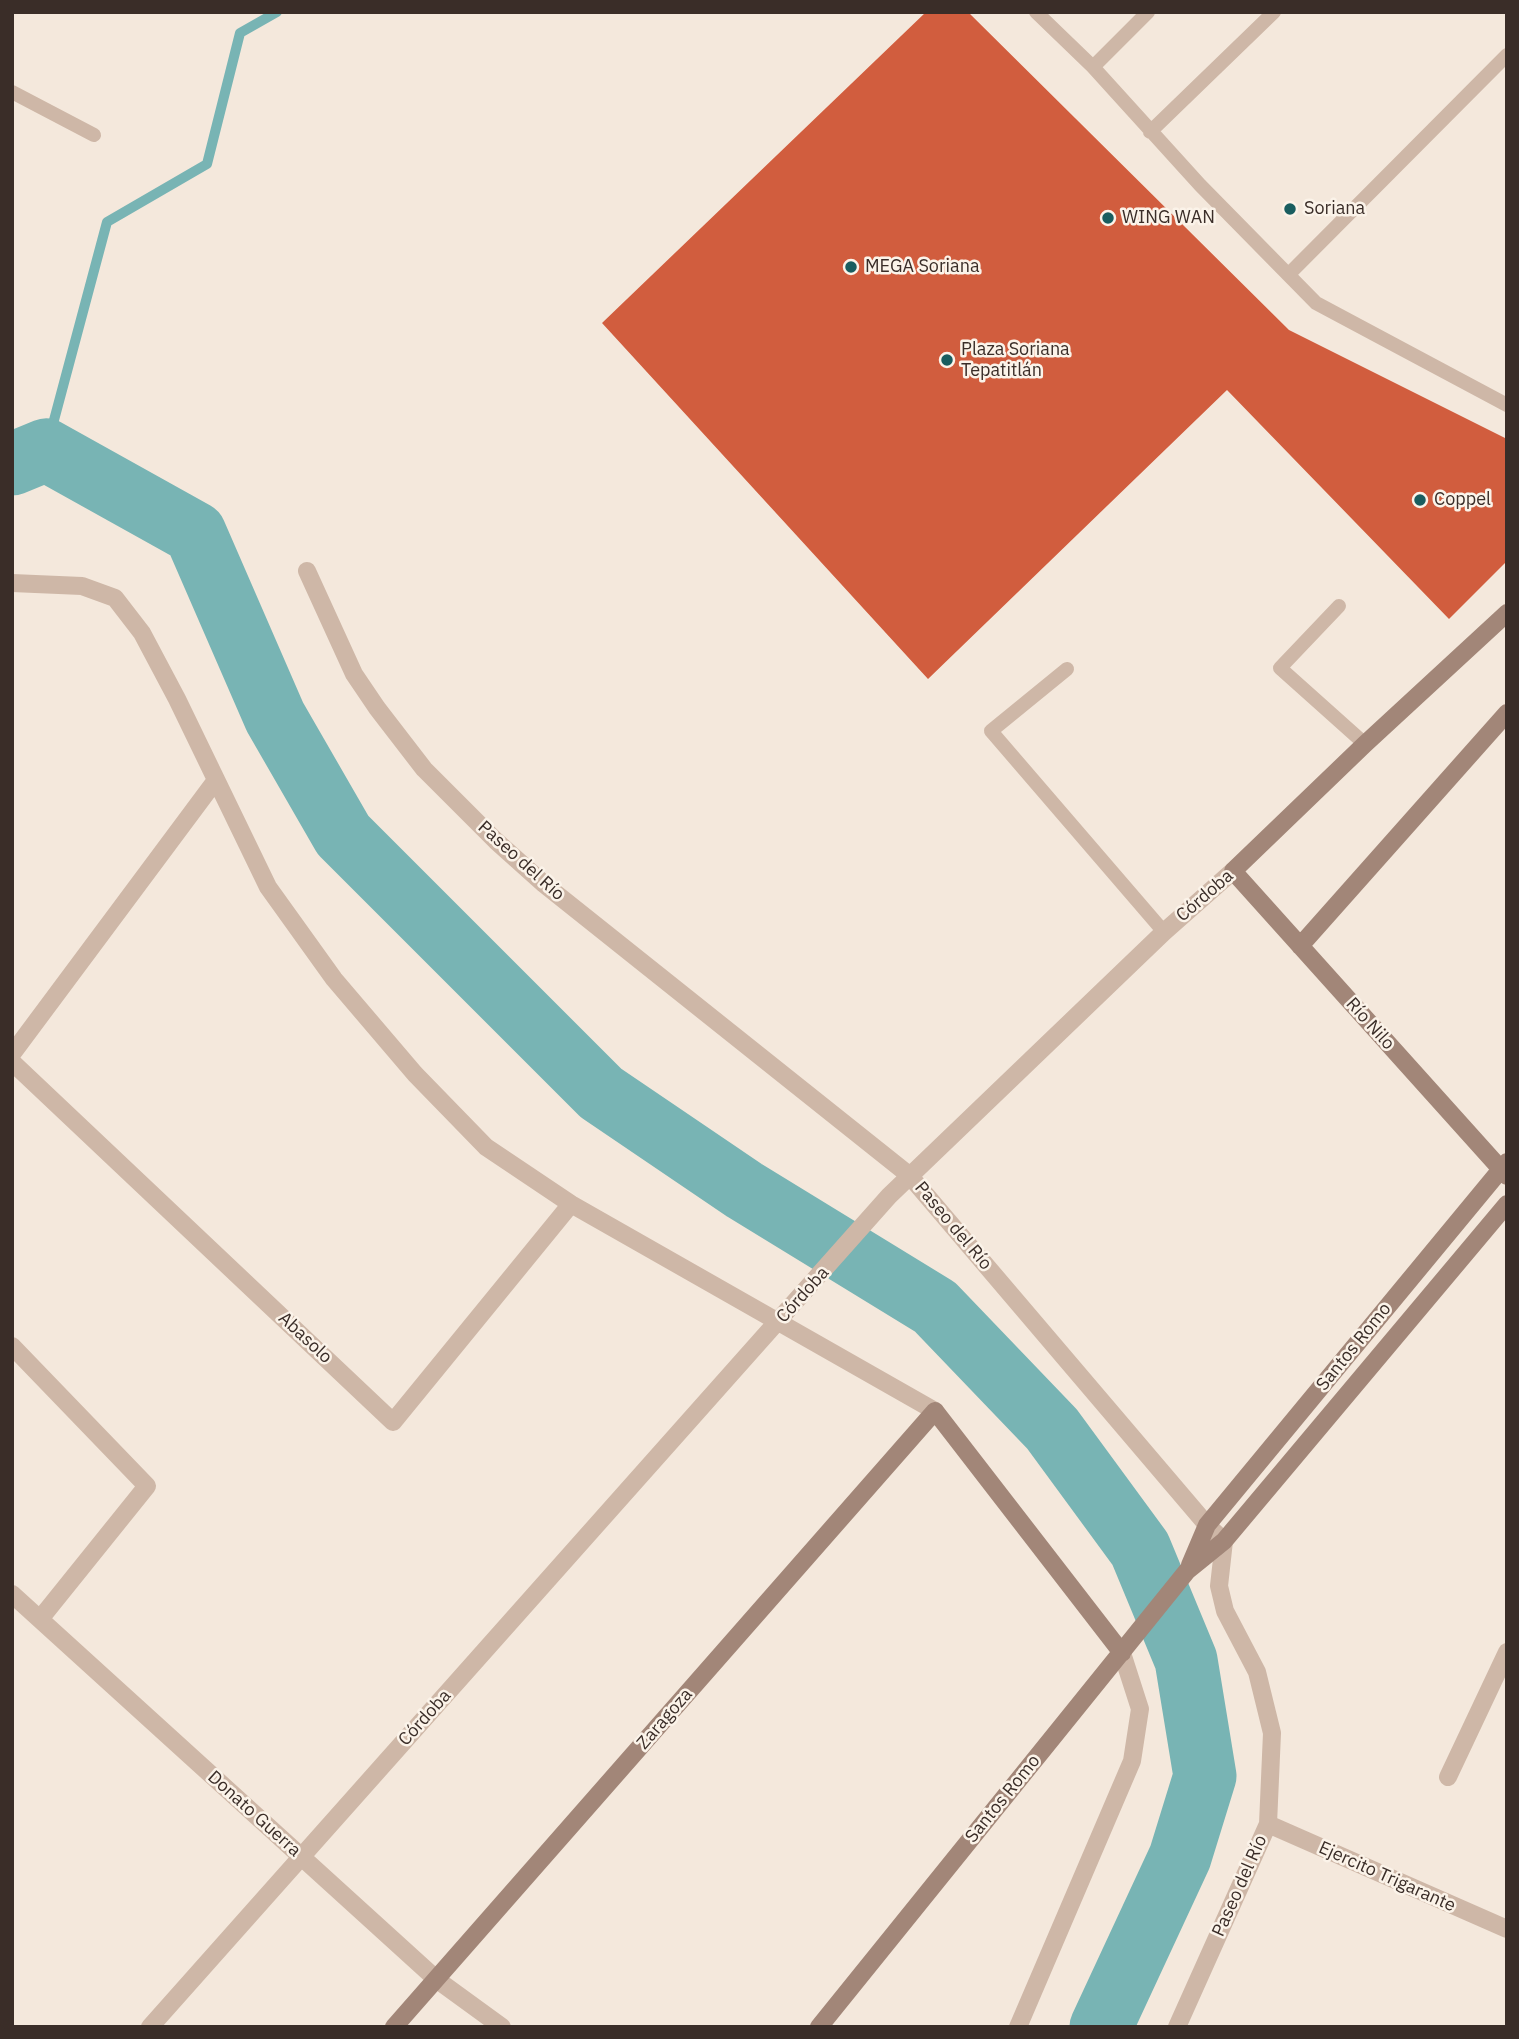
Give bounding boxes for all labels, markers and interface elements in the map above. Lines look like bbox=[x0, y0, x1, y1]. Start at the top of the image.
place label: Soriana bbox=[1304, 198, 1365, 220]
marker: Soriana bbox=[1282, 201, 1298, 217]
place label: WING WAN bbox=[1122, 207, 1215, 229]
marker: WING WAN bbox=[1100, 210, 1116, 226]
place label: MEGA Soriana bbox=[865, 256, 979, 278]
marker: MEGA Soriana bbox=[843, 259, 859, 275]
place label: Plaza Soriana Tepatitlán bbox=[961, 339, 1070, 382]
marker: Plaza Soriana Tepatitlán bbox=[939, 352, 955, 368]
place label: Coppel bbox=[1434, 489, 1491, 511]
marker: Coppel bbox=[1412, 492, 1428, 508]
street label: Paseo del Río bbox=[473, 817, 569, 905]
street label: Córdoba bbox=[1172, 865, 1238, 927]
street label: Río Nilo bbox=[1341, 994, 1399, 1054]
street label: Paseo del Río bbox=[910, 1177, 996, 1275]
street label: Córdoba bbox=[772, 1262, 834, 1328]
street label: Santos Romo bbox=[1312, 1299, 1396, 1395]
street label: Abasolo bbox=[274, 1308, 336, 1368]
street label: Zaragoza bbox=[633, 1684, 697, 1754]
street label: Córdoba bbox=[394, 1685, 456, 1751]
street label: Santos Romo bbox=[961, 1751, 1045, 1847]
street label: Donato Guerra bbox=[203, 1767, 305, 1861]
street label: Paseo del Río bbox=[1208, 1832, 1272, 1940]
street label: Ejercito Trigarante bbox=[1315, 1837, 1459, 1917]

